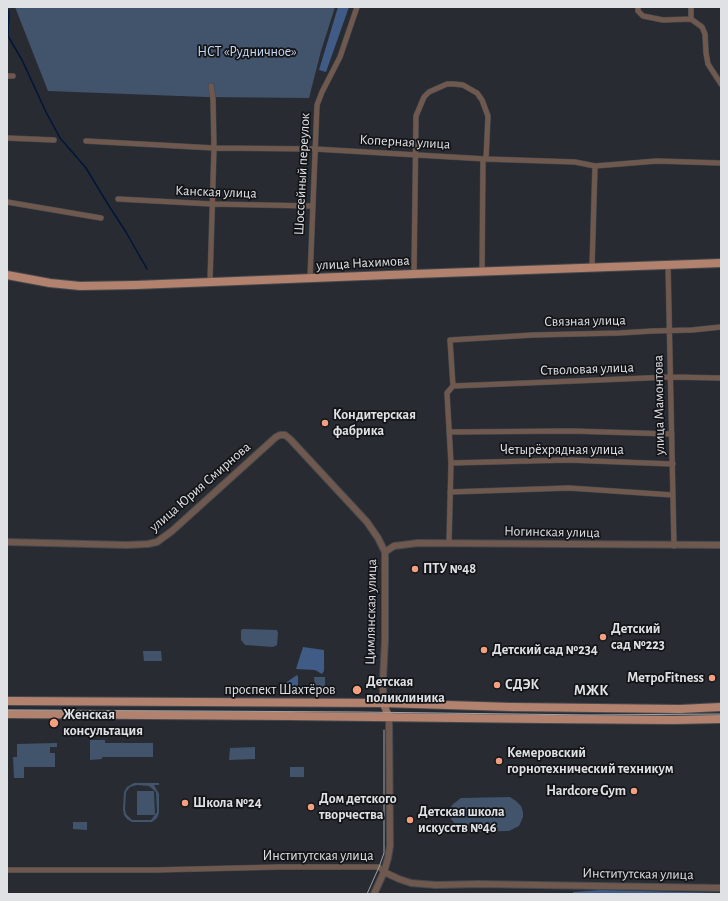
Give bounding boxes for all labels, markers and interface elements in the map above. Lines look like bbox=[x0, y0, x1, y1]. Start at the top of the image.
park label: НСТ «Рудничное» bbox=[197, 44, 297, 60]
street label: Шоссейный переулок bbox=[290, 112, 314, 236]
street label: Коперная улица bbox=[359, 131, 451, 153]
street label: Канская улица bbox=[175, 182, 257, 202]
street label: улица Нахимова bbox=[316, 252, 410, 274]
street label: Связная улица bbox=[544, 312, 626, 330]
street label: улица Мамонтова bbox=[650, 355, 668, 455]
street label: Стволовая улица bbox=[540, 359, 634, 379]
place label: Кондитерская фабрика bbox=[333, 407, 416, 440]
marker: Кондитерская фабрика bbox=[320, 418, 330, 428]
street label: улица Юрия Смирнова bbox=[146, 439, 254, 535]
street label: Четырёхрядная улица bbox=[500, 442, 624, 458]
street label: Ногинская улица bbox=[504, 523, 600, 541]
street label: Цимлянская улица bbox=[362, 559, 380, 665]
place label: ПТУ №48 bbox=[423, 561, 476, 577]
marker: ПТУ №48 bbox=[410, 564, 420, 574]
place label: Детский сад №223 bbox=[611, 621, 665, 654]
marker: Детский сад №223 bbox=[598, 632, 608, 642]
place label: Детский сад №234 bbox=[492, 642, 598, 658]
marker: Детский сад №234 bbox=[479, 645, 489, 655]
place label: МетроFitness bbox=[627, 670, 704, 686]
marker: МетроFitness bbox=[707, 673, 717, 683]
place label: Детская поликлиника bbox=[366, 674, 445, 706]
place label: СДЭК bbox=[505, 677, 539, 693]
marker: СДЭК bbox=[492, 680, 502, 690]
district label: МЖК bbox=[574, 681, 608, 699]
street label: проспект Шахтёров bbox=[224, 682, 336, 698]
marker: Детская поликлиника bbox=[351, 684, 363, 696]
place label: Женская консультация bbox=[63, 707, 143, 740]
marker: Женская консультация bbox=[48, 717, 60, 729]
place label: Кемеровский горнотехнический техникум bbox=[507, 745, 674, 778]
marker: Кемеровский горнотехнический техникум bbox=[494, 756, 504, 766]
place label: Hardcore Gym bbox=[546, 783, 626, 799]
marker: Hardcore Gym bbox=[629, 786, 639, 796]
place label: Дом детского творчества bbox=[319, 791, 397, 824]
place label: Школа №24 bbox=[193, 795, 262, 811]
marker: Школа №24 bbox=[180, 798, 190, 808]
marker: Дом детского творчества bbox=[306, 802, 316, 812]
place label: Детская школа искусств №46 bbox=[418, 804, 505, 836]
marker: Детская школа искусств №46 bbox=[405, 815, 415, 825]
street label: Институтская улица bbox=[262, 848, 374, 864]
street label: Институтская улица bbox=[582, 865, 694, 883]

